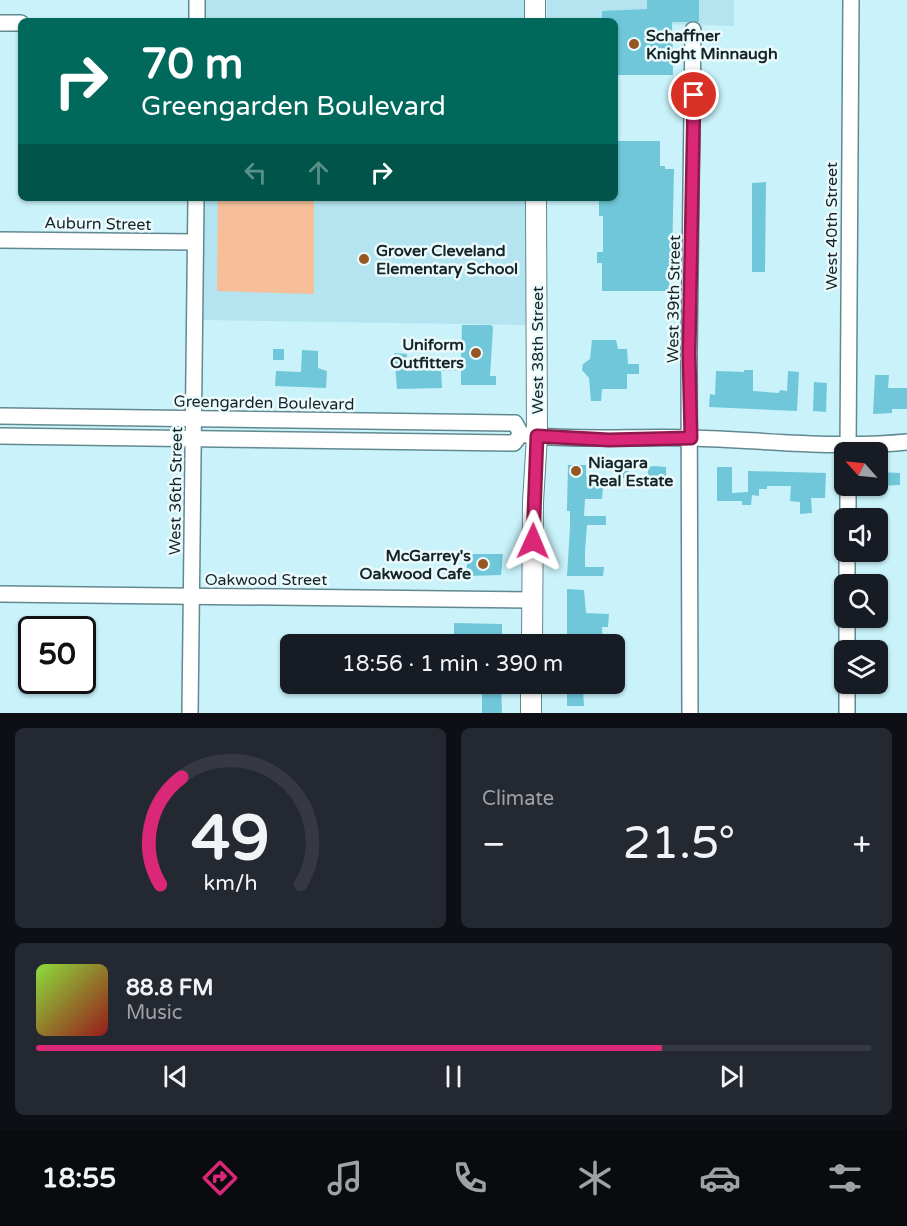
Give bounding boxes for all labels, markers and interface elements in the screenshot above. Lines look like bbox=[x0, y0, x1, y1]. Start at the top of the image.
place label: Schaffner Knight Minnaugh bbox=[646, 26, 778, 64]
marker: Schaffner Knight Minnaugh bbox=[627, 37, 641, 51]
text: 70 m bbox=[141, 39, 243, 90]
icon: right bbox=[42, 42, 120, 120]
pin bbox=[668, 69, 719, 120]
icon: arrive bbox=[677, 78, 710, 111]
text: Greengarden Boulevard bbox=[141, 90, 446, 123]
icon: left bbox=[239, 156, 272, 189]
icon: ahead bbox=[302, 156, 335, 189]
icon: right bbox=[365, 156, 398, 189]
street label: West 40th Street bbox=[822, 162, 842, 290]
street label: Auburn Street bbox=[44, 213, 152, 235]
street label: West 39th Street bbox=[663, 235, 685, 363]
place label: Grover Cleveland Elementary School bbox=[376, 241, 518, 279]
marker: Grover Cleveland Elementary School bbox=[357, 252, 371, 266]
street label: West 38th Street bbox=[528, 286, 548, 414]
place label: Uniform Outfitters bbox=[390, 335, 464, 373]
marker: Uniform Outfitters bbox=[469, 346, 483, 360]
street label: Greengarden Boulevard bbox=[173, 391, 354, 415]
street label: West 36th Street bbox=[165, 427, 187, 555]
north arrow bbox=[834, 442, 888, 496]
map controls bbox=[834, 442, 888, 694]
place label: Niagara Real Estate bbox=[588, 453, 673, 491]
marker: Niagara Real Estate bbox=[569, 464, 583, 478]
button: sound bbox=[834, 508, 888, 562]
position arrow bbox=[501, 509, 565, 573]
place label: McGarrey's Oakwood Cafe bbox=[360, 546, 471, 584]
marker: McGarrey's Oakwood Cafe bbox=[476, 557, 490, 571]
street label: Oakwood Street bbox=[205, 570, 327, 590]
button: search bbox=[834, 574, 888, 628]
speed limit sign: 50 bbox=[18, 616, 96, 694]
button: layers bbox=[834, 640, 888, 694]
text: 18:56 · 1 min · 390 m bbox=[342, 651, 563, 677]
text: Climate bbox=[482, 787, 554, 811]
text: 49 bbox=[191, 802, 270, 877]
text: 21.5° bbox=[623, 817, 735, 871]
text: − bbox=[482, 825, 506, 864]
text: + bbox=[852, 825, 871, 864]
text: km/h bbox=[204, 870, 257, 896]
text: 88.8 FM bbox=[126, 975, 213, 1001]
text: Music bbox=[126, 1001, 182, 1025]
icon: previous bbox=[159, 1060, 192, 1093]
icon: pause bbox=[437, 1060, 470, 1093]
icon: next bbox=[715, 1060, 748, 1093]
icon: directions bbox=[199, 1157, 241, 1199]
icon: music bbox=[324, 1157, 366, 1199]
icon: phone bbox=[449, 1157, 491, 1199]
icon: climate bbox=[574, 1157, 616, 1199]
icon: car bbox=[699, 1157, 741, 1199]
icon: filters bbox=[824, 1157, 866, 1199]
text: 18:55 bbox=[41, 1162, 116, 1195]

